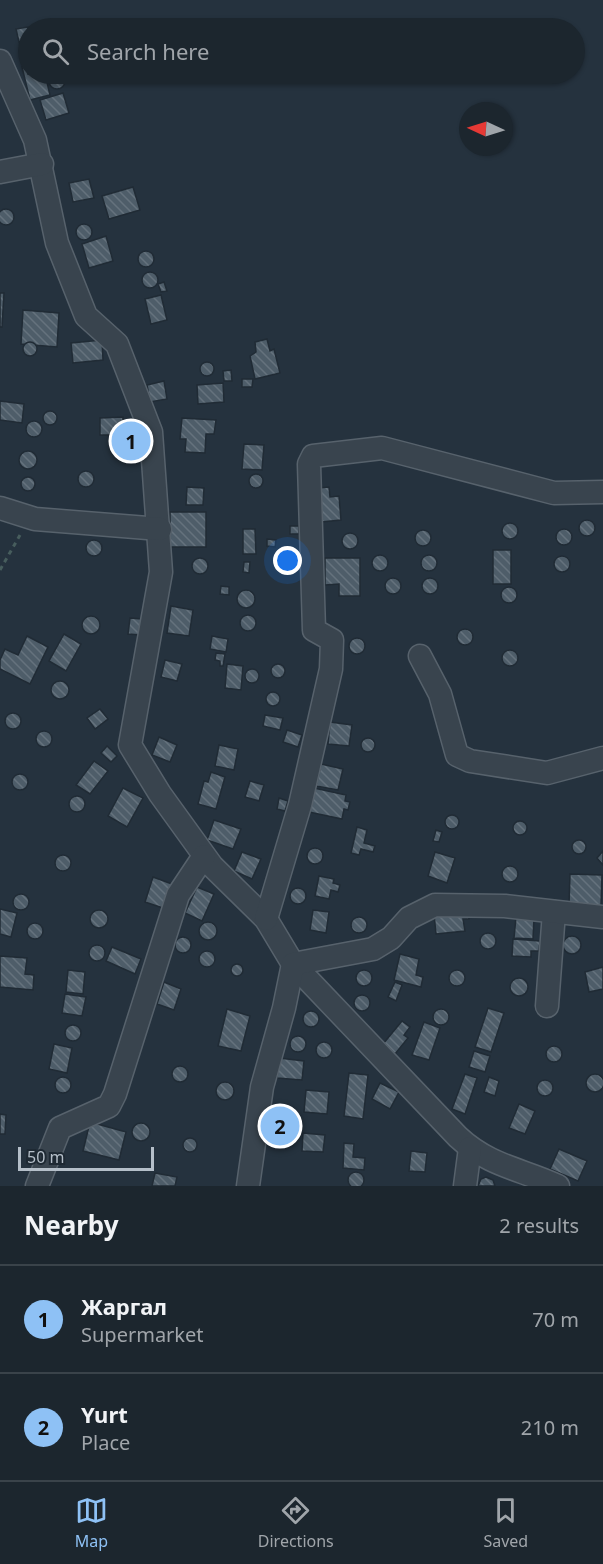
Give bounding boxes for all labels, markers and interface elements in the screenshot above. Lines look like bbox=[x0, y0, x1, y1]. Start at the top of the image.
search box bbox=[18, 18, 585, 84]
icon: search bbox=[39, 35, 72, 68]
text: Search here bbox=[87, 36, 209, 66]
north arrow bbox=[459, 102, 513, 156]
pin: 1 bbox=[112, 418, 150, 464]
your location bbox=[273, 546, 302, 575]
pin: 2 bbox=[260, 1104, 300, 1148]
scale bar bbox=[18, 1144, 154, 1172]
text: 50 m bbox=[27, 1146, 64, 1168]
text: Nearby bbox=[24, 1207, 119, 1243]
text: 2 results bbox=[499, 1212, 579, 1239]
text: Жаргал bbox=[81, 1291, 167, 1321]
text: 1 bbox=[38, 1306, 49, 1333]
text: 70 m bbox=[532, 1306, 579, 1333]
text: Supermarket bbox=[81, 1321, 204, 1348]
text: Yurt bbox=[81, 1399, 128, 1429]
text: 2 bbox=[38, 1414, 49, 1441]
text: 210 m bbox=[521, 1414, 579, 1441]
text: Place bbox=[81, 1429, 130, 1456]
tab: Map bbox=[75, 1494, 108, 1552]
tab: Directions bbox=[258, 1494, 334, 1552]
tab: Saved bbox=[483, 1494, 528, 1552]

